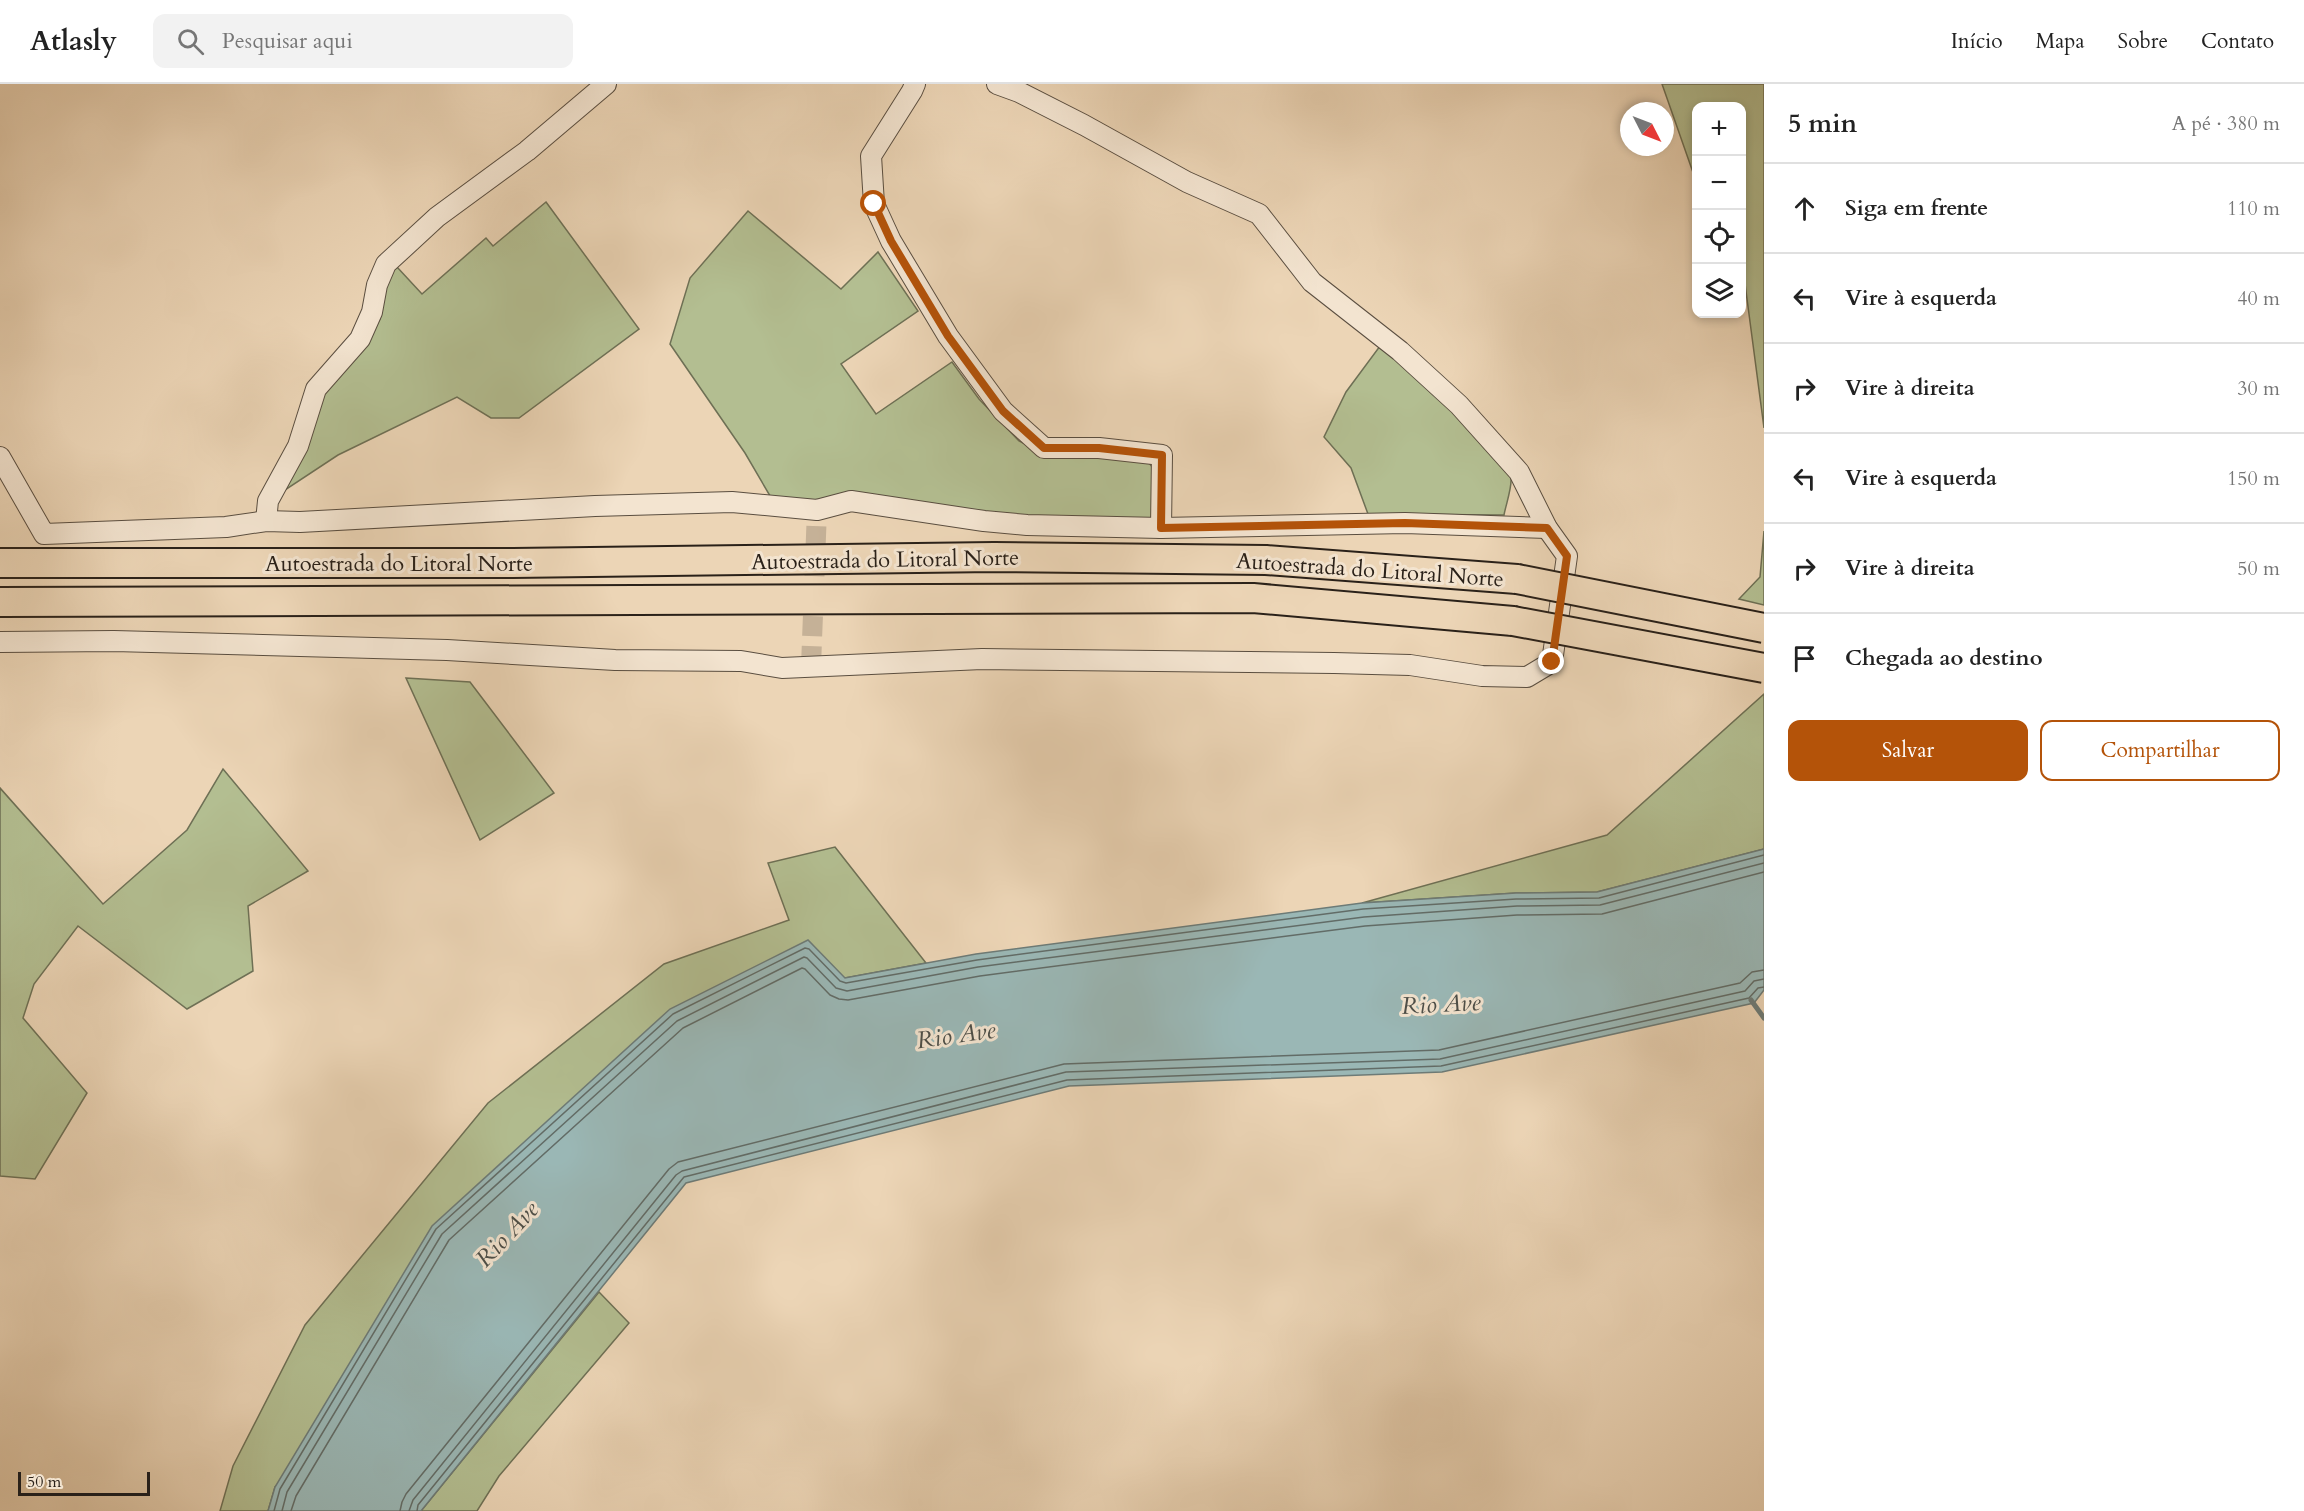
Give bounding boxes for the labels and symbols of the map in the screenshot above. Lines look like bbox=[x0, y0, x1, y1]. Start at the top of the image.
north arrow bbox=[1620, 102, 1674, 156]
route start bbox=[860, 190, 886, 216]
street label: Autoestrada do Litoral Norte bbox=[751, 543, 1019, 577]
street label: Autoestrada do Litoral Norte bbox=[1235, 546, 1505, 594]
street label: Autoestrada do Litoral Norte bbox=[265, 549, 533, 579]
route end bbox=[1538, 648, 1564, 674]
water label: Rio Ave bbox=[1401, 986, 1482, 1023]
water label: Rio Ave bbox=[914, 1014, 998, 1057]
water label: Rio Ave bbox=[468, 1194, 547, 1275]
scale bar bbox=[18, 1469, 150, 1496]

